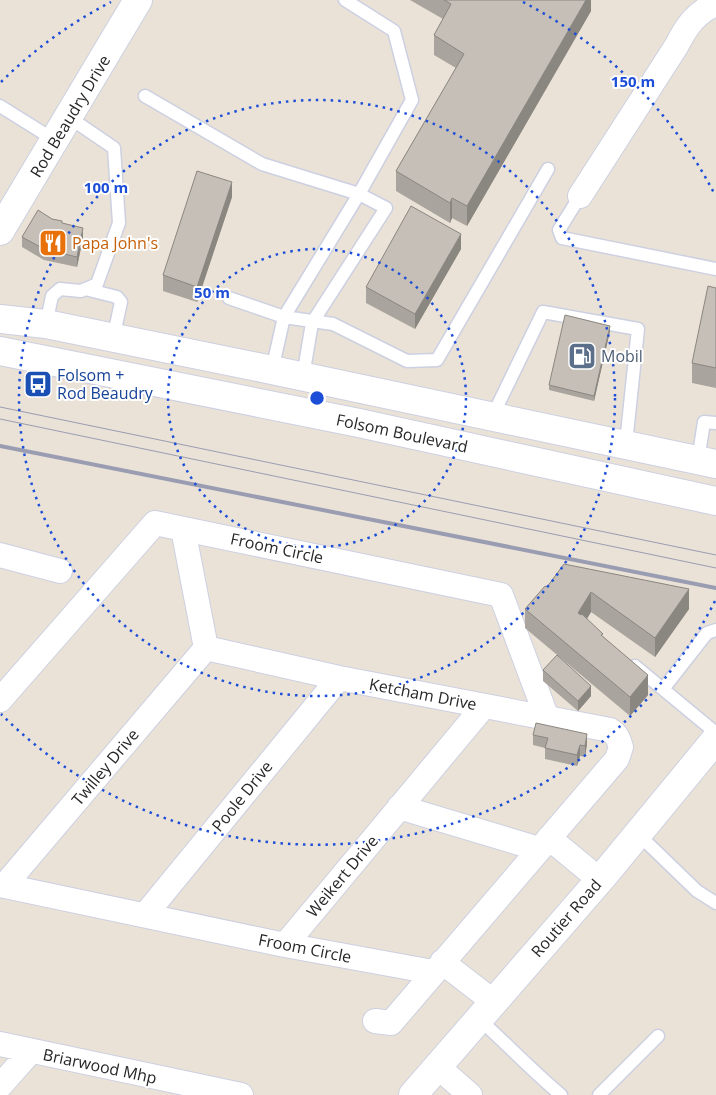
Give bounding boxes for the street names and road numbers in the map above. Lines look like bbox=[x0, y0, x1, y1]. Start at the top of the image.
street label: Rod Beaudry Drive bbox=[25, 51, 115, 181]
street label: Folsom Boulevard bbox=[334, 408, 470, 458]
street label: Froom Circle bbox=[229, 527, 325, 569]
street label: Ketcham Drive bbox=[367, 673, 479, 715]
street label: Twilley Drive bbox=[66, 724, 144, 810]
street label: Poole Drive bbox=[207, 756, 277, 836]
street label: Weikert Drive bbox=[301, 830, 383, 922]
street label: Routier Road bbox=[526, 874, 606, 962]
street label: Froom Circle bbox=[257, 928, 353, 968]
street label: Briarwood Mhp bbox=[41, 1043, 159, 1089]

